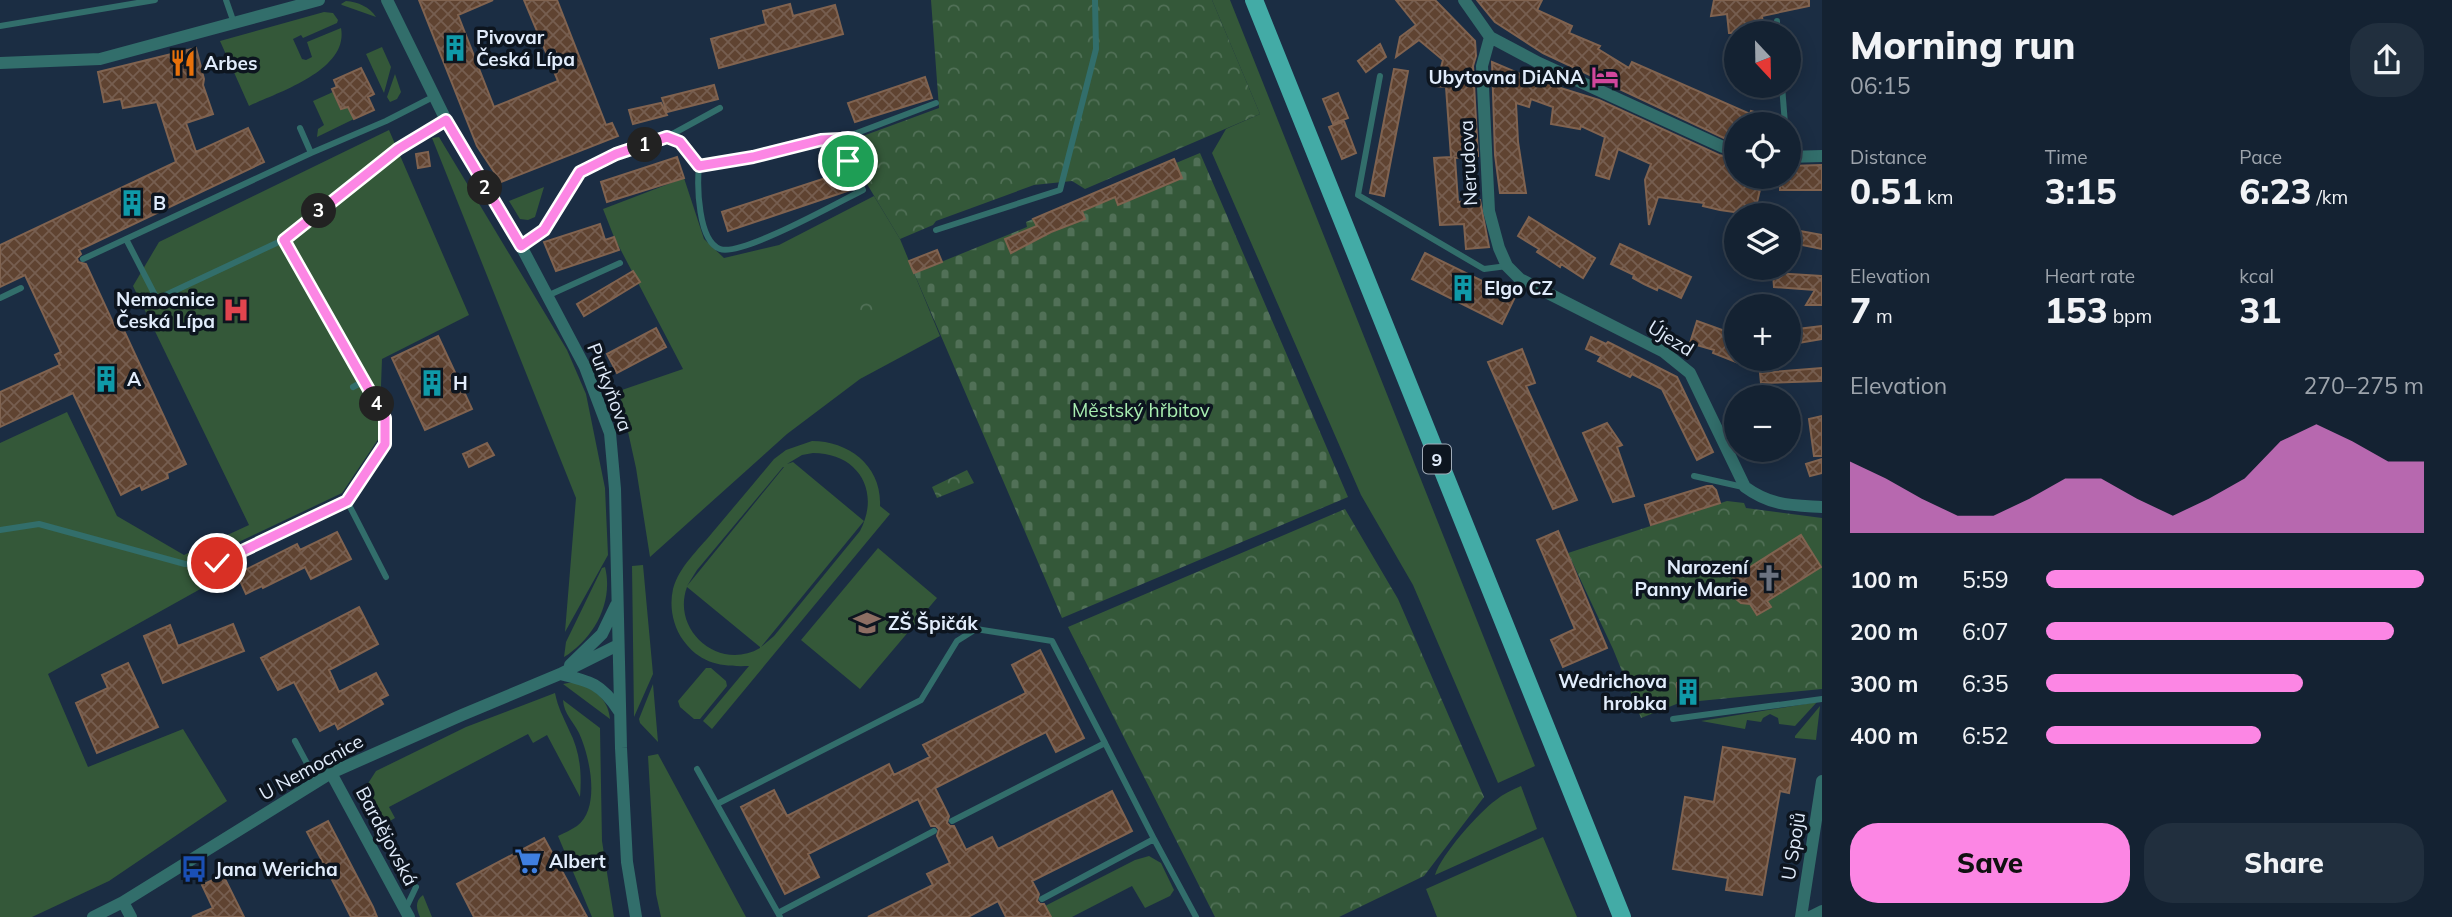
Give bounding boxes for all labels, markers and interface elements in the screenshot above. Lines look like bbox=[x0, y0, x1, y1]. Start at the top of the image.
north arrow bbox=[1724, 21, 1801, 98]
map controls bbox=[1724, 21, 1801, 462]
text: Morning run bbox=[1850, 21, 2076, 69]
button: share bbox=[2350, 23, 2424, 97]
place label: Pivovar Česká Lípa bbox=[476, 25, 575, 71]
building icon: Pivovar Česká Lípa bbox=[440, 33, 470, 63]
restaurant icon: Arbes bbox=[168, 48, 198, 78]
place label: Arbes bbox=[204, 51, 257, 75]
hotel icon: Ubytovna DiANA bbox=[1590, 62, 1620, 92]
place label: Ubytovna DiANA bbox=[1429, 65, 1585, 89]
text: 06:15 bbox=[1850, 71, 1910, 100]
button: locate bbox=[1724, 112, 1801, 189]
street label: Nerudova bbox=[1454, 120, 1482, 206]
pin: 1 bbox=[628, 128, 662, 162]
pin bbox=[818, 131, 878, 191]
text: 1 bbox=[639, 132, 650, 156]
icon: arrive bbox=[829, 142, 867, 180]
text: Distance bbox=[1850, 145, 1927, 169]
text: Time bbox=[2045, 145, 2088, 169]
text: Pace bbox=[2239, 145, 2282, 169]
text: 0.51 bbox=[1850, 169, 1922, 213]
text: 3:15 bbox=[2045, 169, 2117, 213]
text: 6:23 bbox=[2239, 169, 2311, 213]
pin: 2 bbox=[468, 170, 503, 206]
text: 2 bbox=[479, 175, 490, 199]
text: km bbox=[1922, 185, 1954, 209]
text: /km bbox=[2311, 185, 2348, 209]
building icon: B bbox=[117, 188, 147, 218]
place label: B bbox=[153, 191, 166, 215]
pin: 3 bbox=[302, 194, 336, 228]
text: 3 bbox=[313, 198, 324, 222]
button: layers bbox=[1724, 203, 1801, 280]
text: Elevation bbox=[1850, 264, 1930, 288]
text: Heart rate bbox=[2045, 264, 2135, 288]
text: kcal bbox=[2239, 264, 2274, 288]
building icon: Elgo CZ bbox=[1448, 273, 1478, 303]
place label: Elgo CZ bbox=[1484, 276, 1553, 300]
place label: Nemocnice Česká Lípa bbox=[116, 287, 215, 333]
text: 7 bbox=[1850, 288, 1871, 332]
text: 153 bbox=[2045, 288, 2108, 332]
text: 31 bbox=[2239, 288, 2281, 332]
button: + bbox=[1724, 294, 1801, 371]
hospital icon: Nemocnice Česká Lípa bbox=[221, 295, 251, 325]
text: m bbox=[1871, 304, 1893, 328]
text: bpm bbox=[2108, 304, 2152, 328]
street label: Újezd bbox=[1644, 315, 1698, 361]
street label: Purkyňova bbox=[582, 339, 638, 435]
building icon: A bbox=[91, 364, 121, 394]
place label: A bbox=[127, 367, 142, 391]
building icon: H bbox=[417, 368, 447, 398]
place label: H bbox=[453, 371, 468, 395]
text: Elevation bbox=[1850, 371, 1947, 400]
text: 270–275 m bbox=[2303, 371, 2424, 400]
button: − bbox=[1724, 385, 1801, 462]
pin: 4 bbox=[360, 386, 394, 422]
text: 4 bbox=[371, 391, 382, 415]
park label: Městský hřbitov bbox=[1072, 398, 1210, 422]
road number: 9 bbox=[1423, 444, 1451, 474]
pin bbox=[187, 533, 247, 593]
icon: check bbox=[198, 544, 236, 582]
place label: Narození Panny Marie bbox=[1635, 555, 1749, 601]
church icon: Narození Panny Marie bbox=[1754, 563, 1784, 593]
text: 100 m bbox=[1850, 565, 1918, 594]
text: 5:59 bbox=[1962, 565, 2009, 594]
school or university icon: ZŠ Špičák bbox=[852, 608, 882, 638]
place label: ZŠ Špičák bbox=[888, 611, 978, 635]
text: 200 m bbox=[1850, 617, 1918, 646]
text: 6:07 bbox=[1962, 617, 2009, 646]
place label: Wedrichova hrobka bbox=[1558, 669, 1667, 715]
text: 300 m bbox=[1850, 669, 1918, 698]
text: 6:35 bbox=[1962, 669, 2009, 698]
building icon: Wedrichova hrobka bbox=[1673, 677, 1703, 707]
text: 400 m bbox=[1850, 721, 1918, 750]
text: 6:52 bbox=[1962, 721, 2009, 750]
street label: U Nemocnice bbox=[255, 729, 367, 805]
street label: Bardějovská bbox=[351, 782, 423, 890]
street label: U Spojů bbox=[1776, 810, 1810, 882]
button: Save bbox=[1850, 823, 2130, 903]
button: Share bbox=[2144, 823, 2424, 903]
supermarket icon: Albert bbox=[513, 846, 543, 876]
place label: Albert bbox=[549, 849, 606, 873]
bus stop icon: Jana Wericha bbox=[179, 854, 209, 884]
place label: Jana Wericha bbox=[215, 857, 338, 881]

